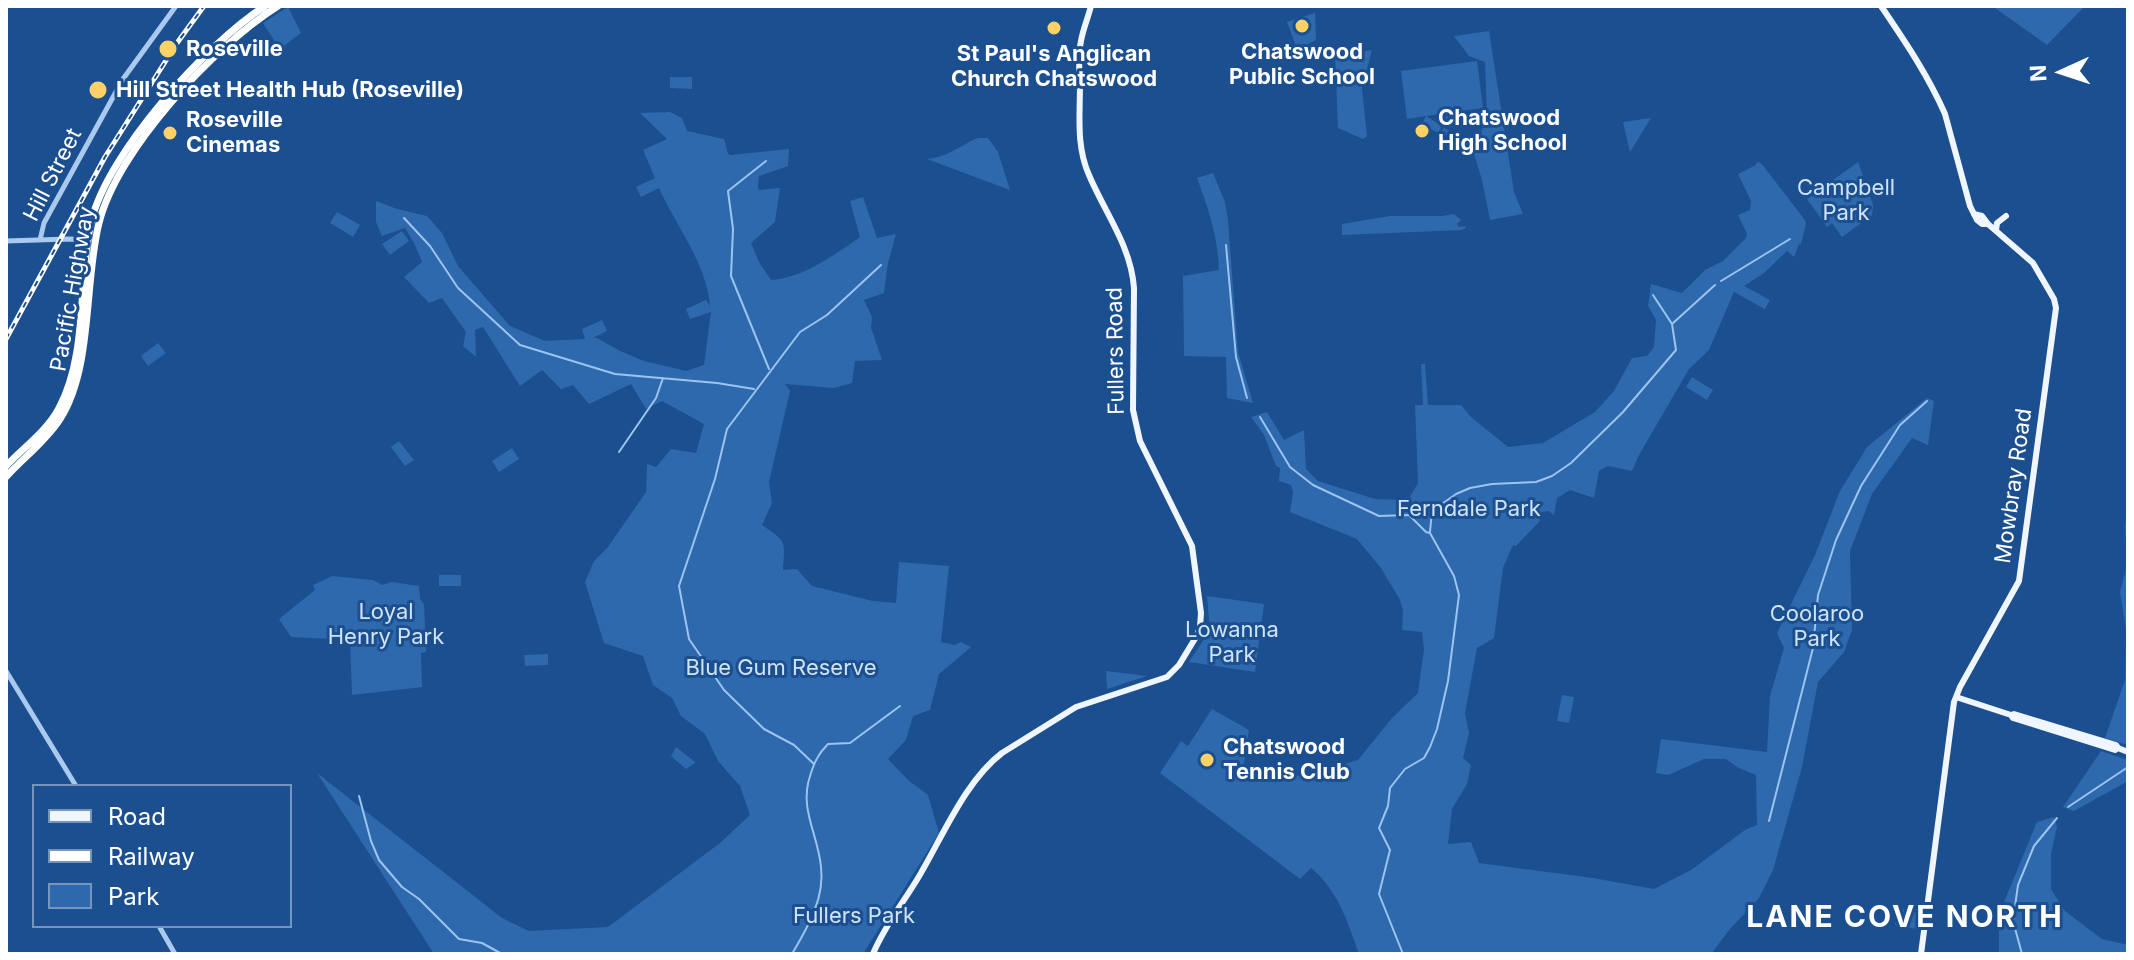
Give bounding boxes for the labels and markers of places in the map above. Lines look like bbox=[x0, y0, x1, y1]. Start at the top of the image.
marker: Chatswood Public School bbox=[1293, 17, 1311, 35]
marker: St Paul's Anglican Church Chatswood bbox=[1045, 19, 1063, 37]
place label: Roseville bbox=[186, 36, 283, 62]
marker: Roseville bbox=[157, 38, 179, 60]
place label: Chatswood Public School bbox=[1229, 39, 1375, 90]
place label: St Paul's Anglican Church Chatswood bbox=[951, 41, 1157, 92]
place label: Hill Street Health Hub (Roseville) bbox=[116, 77, 464, 103]
marker: Hill Street Health Hub (Roseville) bbox=[87, 79, 109, 101]
place label: Chatswood High School bbox=[1438, 105, 1567, 156]
place label: Roseville Cinemas bbox=[186, 107, 283, 158]
marker: Chatswood High School bbox=[1413, 122, 1431, 140]
marker: Roseville Cinemas bbox=[161, 124, 179, 142]
place label: Chatswood Tennis Club bbox=[1223, 734, 1350, 786]
marker: Chatswood Tennis Club bbox=[1198, 751, 1216, 769]

